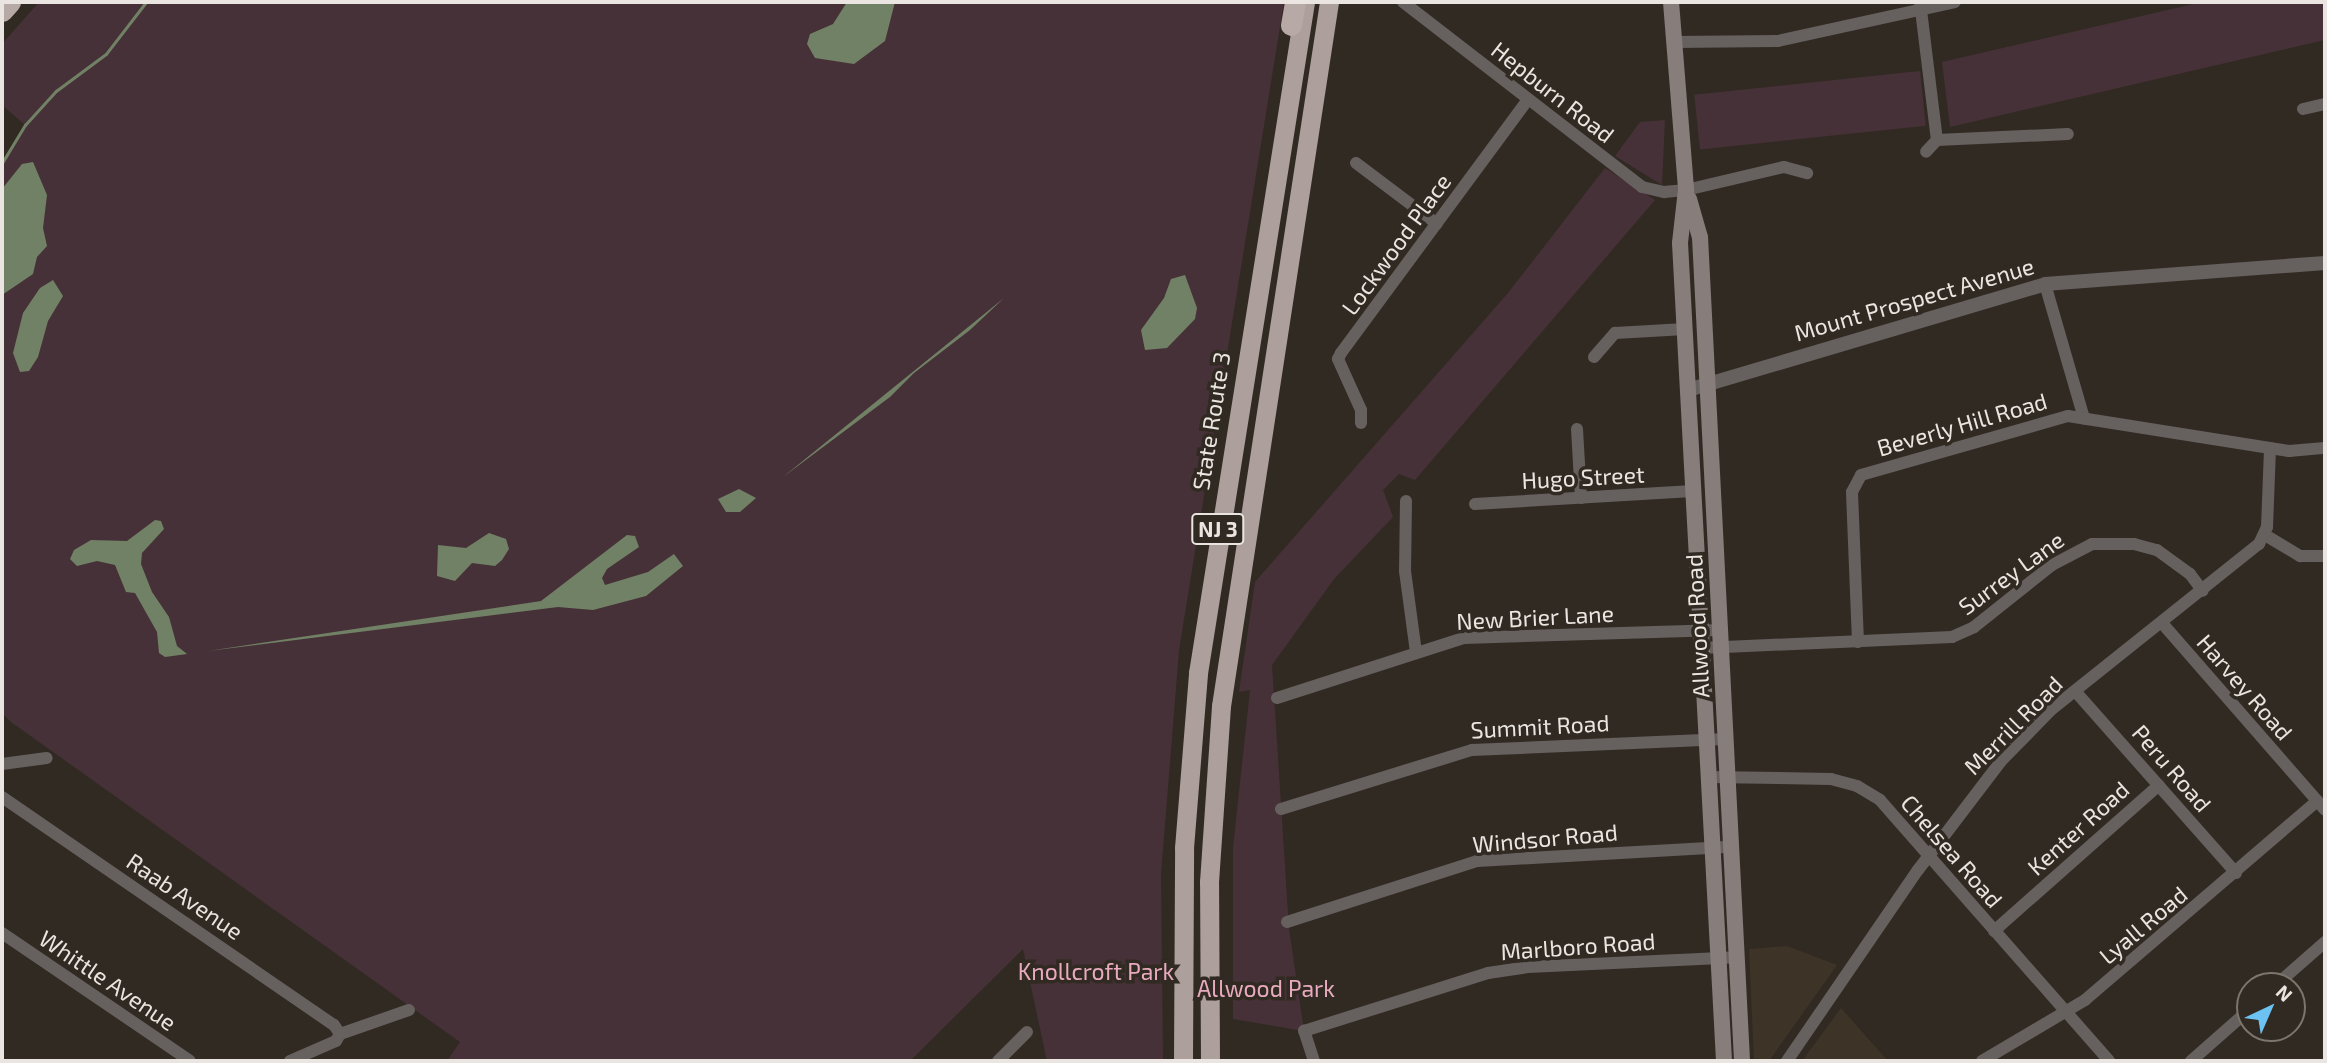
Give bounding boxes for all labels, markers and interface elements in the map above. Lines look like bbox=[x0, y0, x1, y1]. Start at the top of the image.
street label: Hepburn Road bbox=[1486, 36, 1620, 148]
street label: Lockwood Place bbox=[1336, 168, 1456, 320]
street label: Mount Prospect Avenue bbox=[1791, 251, 2037, 347]
street label: State Route 3 bbox=[1186, 350, 1236, 492]
street label: Beverly Hill Road bbox=[1873, 386, 2051, 462]
street label: Hugo Street bbox=[1521, 460, 1645, 494]
road number: NJ 3 bbox=[1190, 512, 1246, 546]
street label: Surrey Lane bbox=[1953, 525, 2069, 621]
street label: Allwood Road bbox=[1679, 553, 1715, 699]
street label: New Brier Lane bbox=[1455, 599, 1615, 635]
street label: Harvey Road bbox=[2191, 628, 2299, 746]
street label: Merrill Road bbox=[1958, 670, 2068, 780]
street label: Summit Road bbox=[1470, 709, 1610, 743]
street label: Peru Road bbox=[2127, 719, 2217, 817]
street label: Kenter Road bbox=[2021, 775, 2135, 881]
street label: Chelsea Road bbox=[1896, 789, 2008, 913]
street label: Windsor Road bbox=[1471, 818, 1619, 858]
street label: Raab Avenue bbox=[121, 847, 249, 945]
street label: Lyall Road bbox=[2093, 880, 2193, 970]
street label: Whittle Avenue bbox=[34, 924, 182, 1036]
street label: Marlboro Road bbox=[1500, 927, 1656, 965]
park label: Knollcroft Park bbox=[1018, 957, 1174, 985]
north arrow bbox=[2236, 972, 2306, 1042]
park label: Allwood Park bbox=[1197, 974, 1335, 1002]
text: N bbox=[2272, 980, 2297, 1006]

